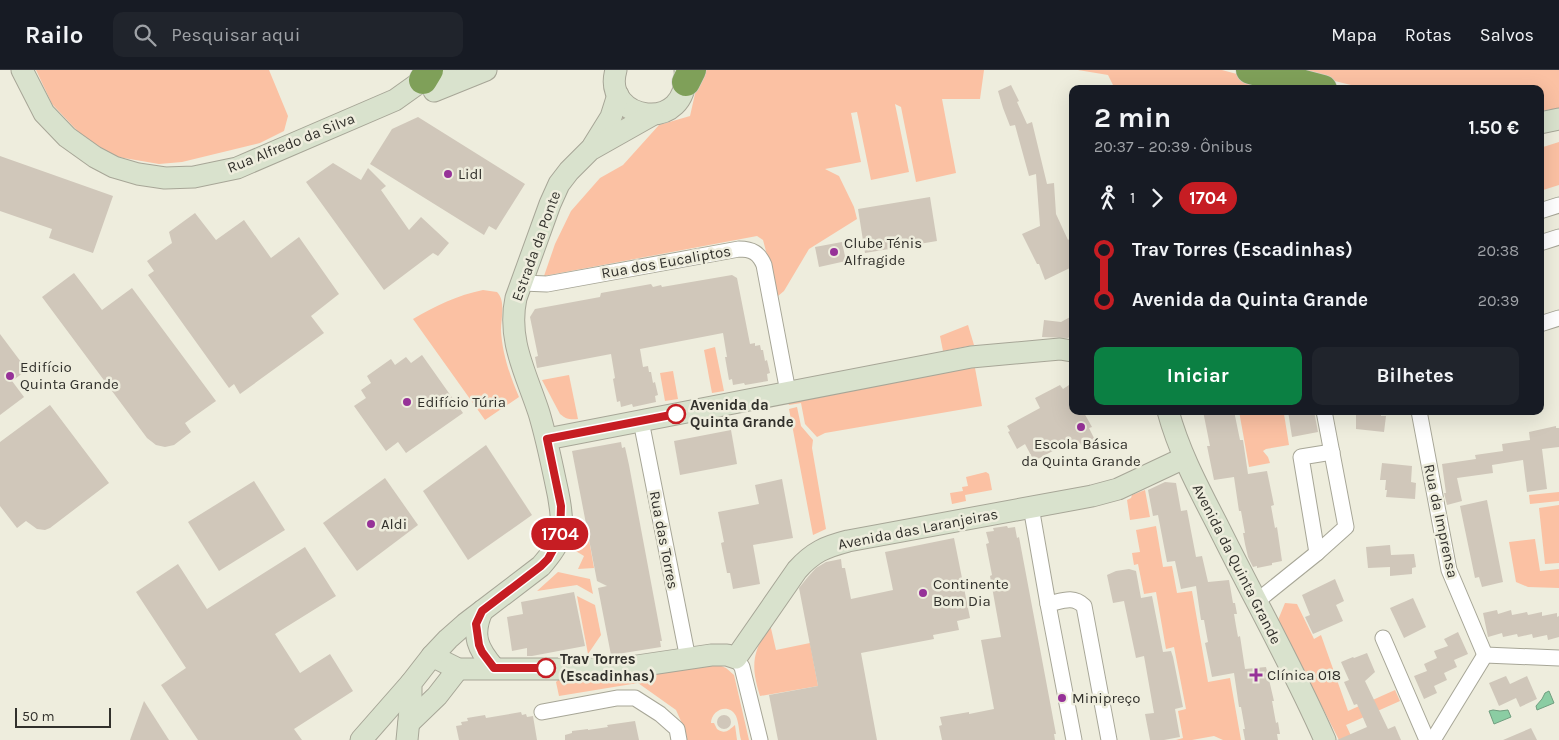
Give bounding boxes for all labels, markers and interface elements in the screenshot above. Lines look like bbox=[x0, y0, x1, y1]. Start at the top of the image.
search box bbox=[113, 12, 463, 57]
text: Railo bbox=[25, 21, 83, 49]
icon: search bbox=[131, 21, 159, 49]
text: Pesquisar aqui bbox=[171, 24, 300, 46]
text: Mapa bbox=[1331, 24, 1377, 46]
text: Rotas bbox=[1405, 24, 1452, 46]
text: Salvos bbox=[1480, 24, 1534, 46]
text: 2 min bbox=[1094, 101, 1171, 134]
street label: Rua Alfredo da Silva bbox=[225, 109, 357, 177]
text: 1.50 € bbox=[1468, 117, 1519, 139]
text: 20:37 – 20:39 · Ônibus bbox=[1094, 137, 1253, 156]
place label: Lidl bbox=[458, 165, 483, 183]
marker: Lidl bbox=[442, 168, 454, 180]
icon: walk bbox=[1094, 184, 1122, 212]
icon: forward bbox=[1143, 184, 1171, 212]
text: 1704 bbox=[1189, 187, 1227, 209]
street label: Estrada da Ponte bbox=[508, 188, 564, 304]
text: 1 bbox=[1130, 188, 1135, 207]
place label: Clube Ténis Alfragide bbox=[844, 234, 922, 269]
text: Trav Torres (Escadinhas) bbox=[1132, 239, 1353, 261]
text: 20:38 bbox=[1477, 241, 1519, 260]
street label: Rua dos Eucaliptos bbox=[600, 242, 732, 282]
marker: Clube Ténis Alfragide bbox=[828, 246, 840, 258]
text: Avenida da Quinta Grande bbox=[1132, 289, 1368, 311]
text: 20:39 bbox=[1478, 291, 1519, 310]
button: Iniciar bbox=[1094, 347, 1302, 405]
button: Bilhetes bbox=[1312, 347, 1519, 405]
place label: Edifício Quinta Grande bbox=[20, 358, 119, 393]
marker: Edifício Quinta Grande bbox=[4, 370, 16, 382]
place label: Edifício Túria bbox=[417, 393, 506, 411]
marker: Edifício Túria bbox=[401, 396, 413, 408]
place label: Avenida da Quinta Grande bbox=[690, 396, 794, 431]
marker: Avenida da Quinta Grande bbox=[666, 404, 686, 424]
marker: Escola Básica da Quinta Grande bbox=[1075, 421, 1087, 433]
place label: Escola Básica da Quinta Grande bbox=[1021, 435, 1141, 470]
street label: Rua da Imprensa bbox=[1420, 462, 1462, 580]
street label: Avenida da Quinta Grande bbox=[1189, 481, 1285, 647]
street label: Rua das Torres bbox=[646, 489, 682, 591]
street label: Avenida das Laranjeiras bbox=[836, 505, 1000, 553]
place label: Aldi bbox=[381, 515, 407, 533]
marker: Aldi bbox=[365, 518, 377, 530]
line badge: 1704 bbox=[525, 518, 595, 550]
text: 1704 bbox=[541, 523, 579, 545]
place label: Continente Bom Dia bbox=[933, 575, 1009, 610]
marker: Continente Bom Dia bbox=[917, 587, 929, 599]
place label: Trav Torres (Escadinhas) bbox=[560, 650, 655, 685]
marker: Trav Torres (Escadinhas) bbox=[536, 658, 556, 678]
place label: Clínica 018 bbox=[1267, 666, 1341, 684]
marker: Clínica 018 bbox=[1249, 668, 1263, 682]
place label: Minipreço bbox=[1072, 689, 1141, 707]
marker: Minipreço bbox=[1056, 692, 1068, 704]
scale bar bbox=[15, 705, 111, 728]
text: 50 m bbox=[22, 708, 55, 725]

